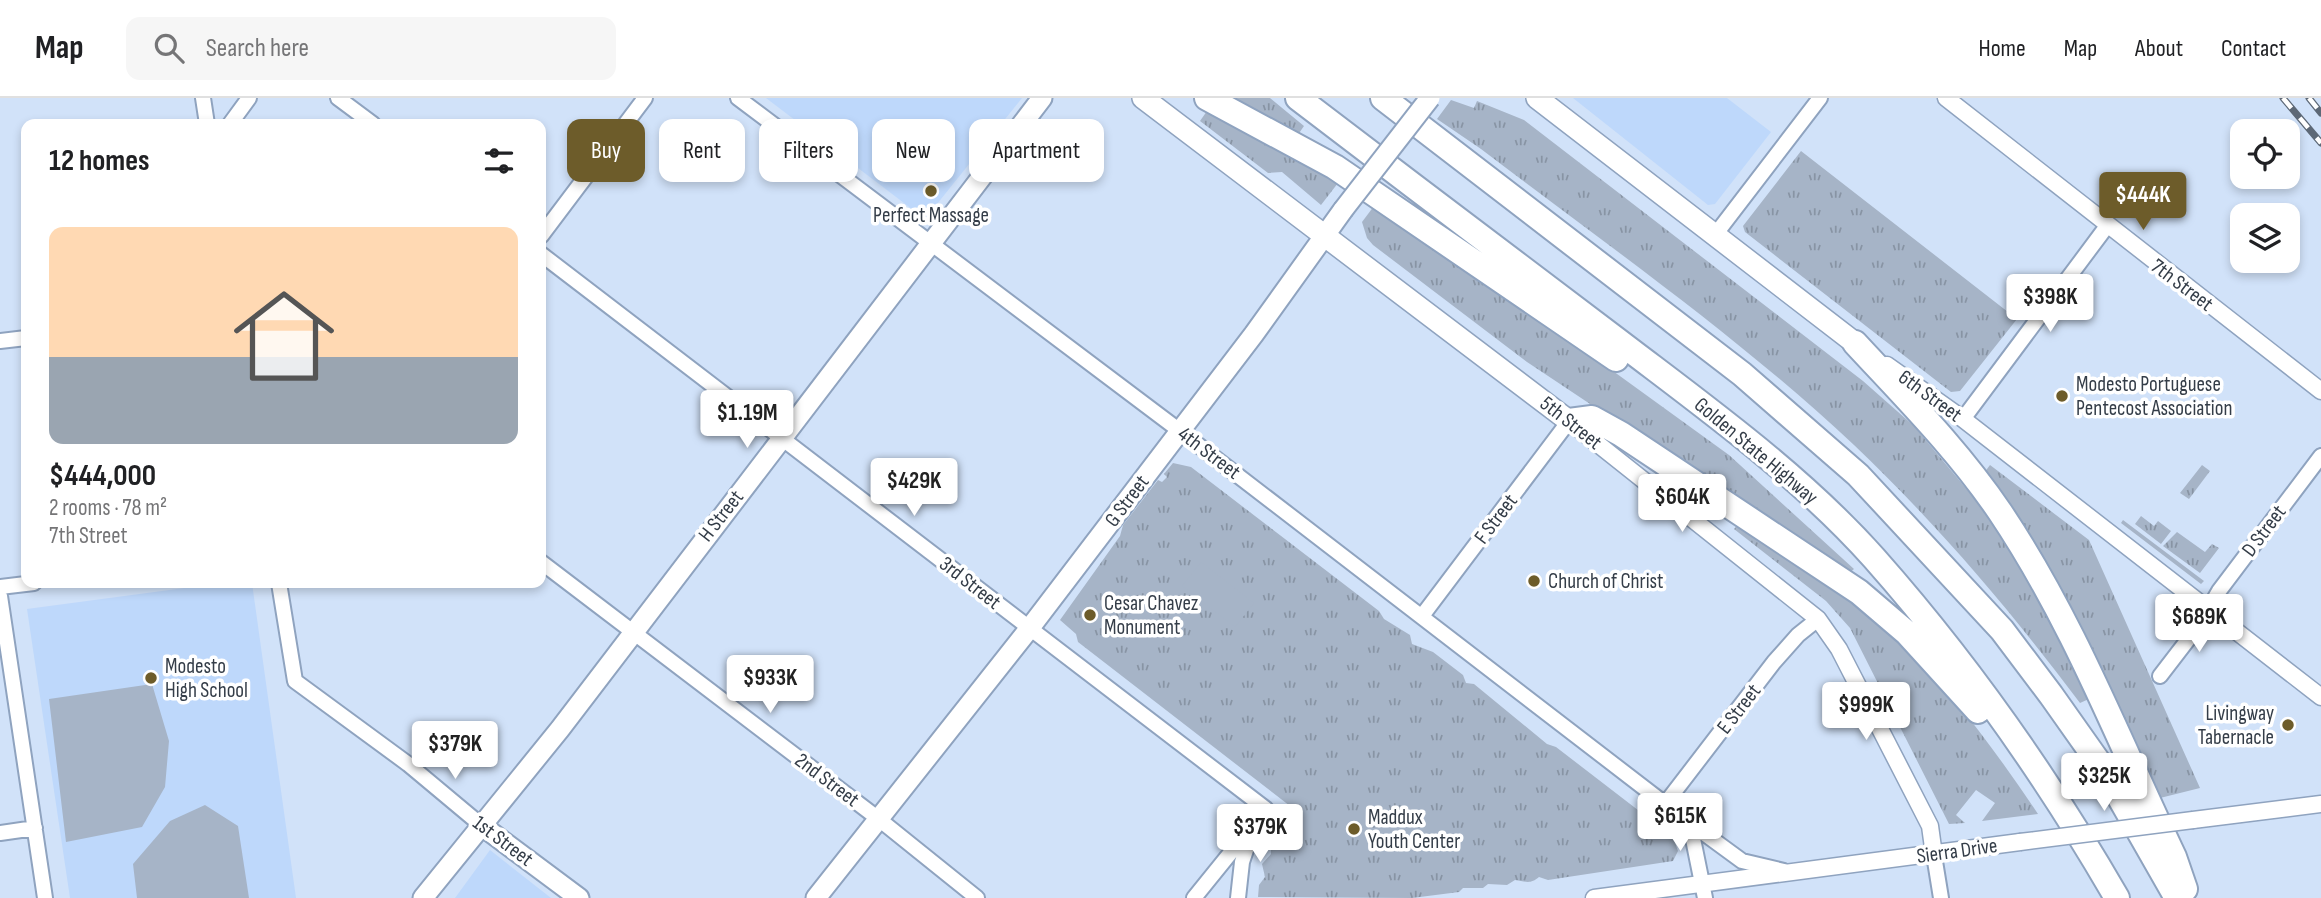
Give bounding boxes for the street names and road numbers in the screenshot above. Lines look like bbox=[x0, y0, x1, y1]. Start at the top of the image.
street label: 7th Street bbox=[2146, 253, 2218, 317]
street label: 6th Street bbox=[1893, 365, 1967, 427]
street label: 5th Street bbox=[1535, 391, 1607, 455]
street label: Golden State Highway bbox=[1689, 392, 1823, 510]
street label: 4th Street bbox=[1173, 421, 1245, 485]
street label: G Street bbox=[1100, 470, 1154, 532]
street label: H Street bbox=[693, 485, 749, 547]
street label: F Street bbox=[1469, 489, 1523, 549]
street label: D Street bbox=[2237, 500, 2291, 562]
street label: 3rd Street bbox=[934, 551, 1006, 615]
street label: E Street bbox=[1712, 679, 1766, 739]
street label: 2nd Street bbox=[790, 748, 864, 812]
street label: 1st Street bbox=[468, 810, 538, 872]
street label: Sierra Drive bbox=[1915, 833, 1999, 869]

